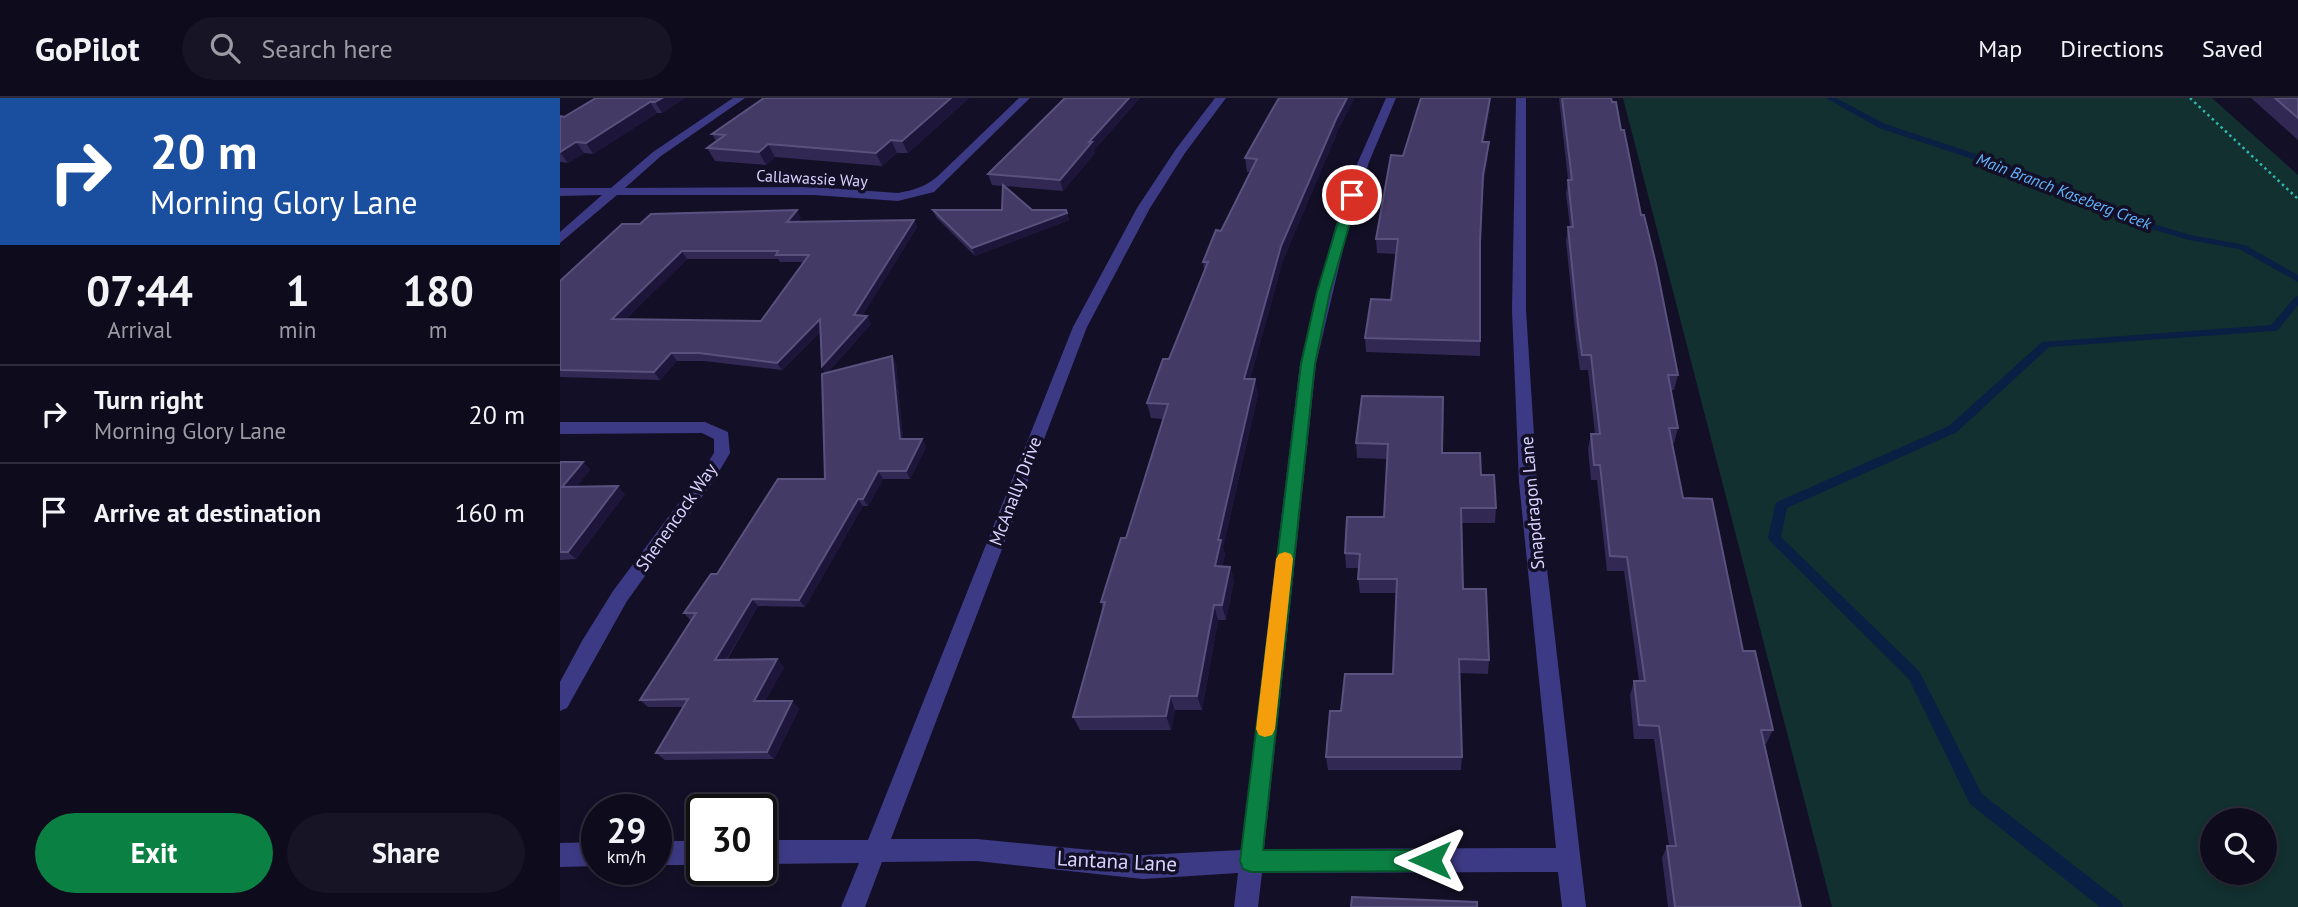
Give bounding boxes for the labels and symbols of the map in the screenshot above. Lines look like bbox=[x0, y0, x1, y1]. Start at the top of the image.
water label: Main Branch Kaseberg Creek bbox=[1974, 148, 2155, 234]
street label: Callawassie Way bbox=[756, 165, 869, 191]
pin bbox=[1322, 165, 1382, 225]
street label: McAnally Drive bbox=[984, 433, 1046, 549]
street label: Snapdragon Lane bbox=[1515, 435, 1549, 571]
street label: Shenencock Way bbox=[630, 458, 722, 576]
speed limit sign: 30 bbox=[686, 794, 777, 885]
position arrow bbox=[1393, 823, 1467, 897]
street label: Lantana Lane bbox=[1056, 844, 1178, 878]

